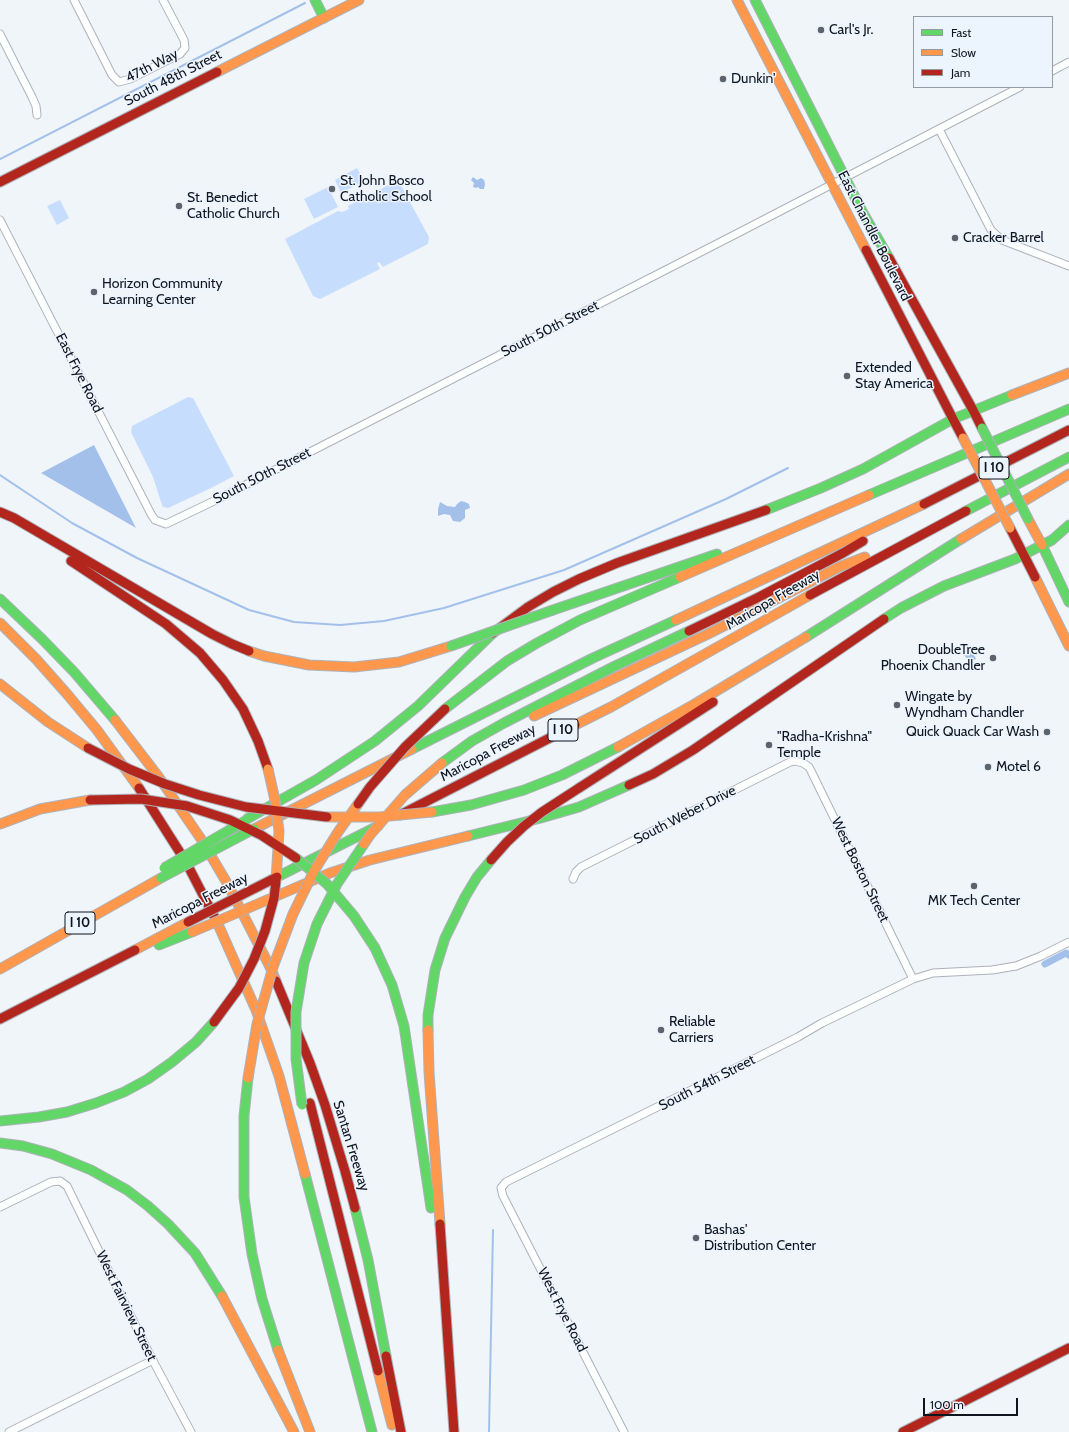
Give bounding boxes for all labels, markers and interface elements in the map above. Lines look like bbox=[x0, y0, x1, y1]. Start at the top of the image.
legend bbox=[913, 16, 1053, 88]
place label: Carl's Jr. bbox=[829, 22, 874, 38]
marker: Carl's Jr. bbox=[816, 25, 826, 35]
text: Fast bbox=[951, 25, 971, 40]
text: Slow bbox=[951, 45, 976, 60]
street label: South 48th Street bbox=[122, 46, 224, 110]
street label: 47th Way bbox=[123, 46, 181, 86]
text: Jam bbox=[951, 65, 970, 80]
place label: Dunkin' bbox=[731, 71, 775, 87]
marker: Dunkin' bbox=[718, 74, 728, 84]
street label: East Chandler Boulevard bbox=[834, 168, 914, 304]
place label: St. John Bosco Catholic School bbox=[340, 173, 432, 206]
marker: St. John Bosco Catholic School bbox=[327, 184, 337, 194]
place label: St. Benedict Catholic Church bbox=[187, 190, 280, 222]
marker: St. Benedict Catholic Church bbox=[174, 201, 184, 211]
place label: Cracker Barrel bbox=[963, 230, 1044, 246]
marker: Cracker Barrel bbox=[950, 233, 960, 243]
place label: Horizon Community Learning Center bbox=[102, 276, 222, 308]
marker: Horizon Community Learning Center bbox=[89, 287, 99, 297]
street label: South 50th Street bbox=[498, 297, 602, 361]
street label: East Frye Road bbox=[52, 330, 106, 416]
place label: Extended Stay America bbox=[855, 360, 933, 392]
marker: Extended Stay America bbox=[842, 371, 852, 381]
street label: South 50th Street bbox=[210, 444, 314, 508]
road number: I 10 bbox=[979, 457, 1009, 479]
street label: Maricopa Freeway bbox=[723, 566, 823, 634]
place label: DoubleTree Phoenix Chandler bbox=[881, 642, 985, 674]
marker: DoubleTree Phoenix Chandler bbox=[988, 653, 998, 663]
place label: Wingate by Wyndham Chandler bbox=[905, 689, 1024, 722]
marker: Wingate by Wyndham Chandler bbox=[892, 700, 902, 710]
road number: I 10 bbox=[548, 719, 578, 741]
street label: Maricopa Freeway bbox=[437, 721, 539, 785]
place label: Quick Quack Car Wash bbox=[906, 724, 1039, 740]
marker: Quick Quack Car Wash bbox=[1042, 727, 1052, 737]
place label: "Radha-Krishna" Temple bbox=[777, 729, 872, 762]
marker: "Radha-Krishna" Temple bbox=[764, 740, 774, 750]
place label: Motel 6 bbox=[996, 759, 1041, 775]
marker: Motel 6 bbox=[983, 762, 993, 772]
street label: South Weber Drive bbox=[631, 782, 739, 848]
street label: West Boston Street bbox=[827, 815, 893, 925]
street label: Maricopa Freeway bbox=[149, 869, 251, 933]
marker: MK Tech Center bbox=[969, 881, 979, 891]
place label: MK Tech Center bbox=[928, 893, 1020, 909]
road number: I 10 bbox=[65, 912, 95, 934]
place label: Reliable Carriers bbox=[669, 1014, 716, 1046]
marker: Reliable Carriers bbox=[656, 1025, 666, 1035]
street label: South 54th Street bbox=[656, 1052, 758, 1114]
street label: Santan Freeway bbox=[329, 1099, 373, 1193]
place label: Bashas' Distribution Center bbox=[704, 1222, 816, 1254]
marker: Bashas' Distribution Center bbox=[691, 1233, 701, 1243]
street label: West Fairview Street bbox=[92, 1248, 160, 1364]
street label: West Frye Road bbox=[534, 1265, 590, 1355]
scale bar bbox=[925, 1390, 1020, 1416]
text: 100 m bbox=[930, 1397, 964, 1412]

